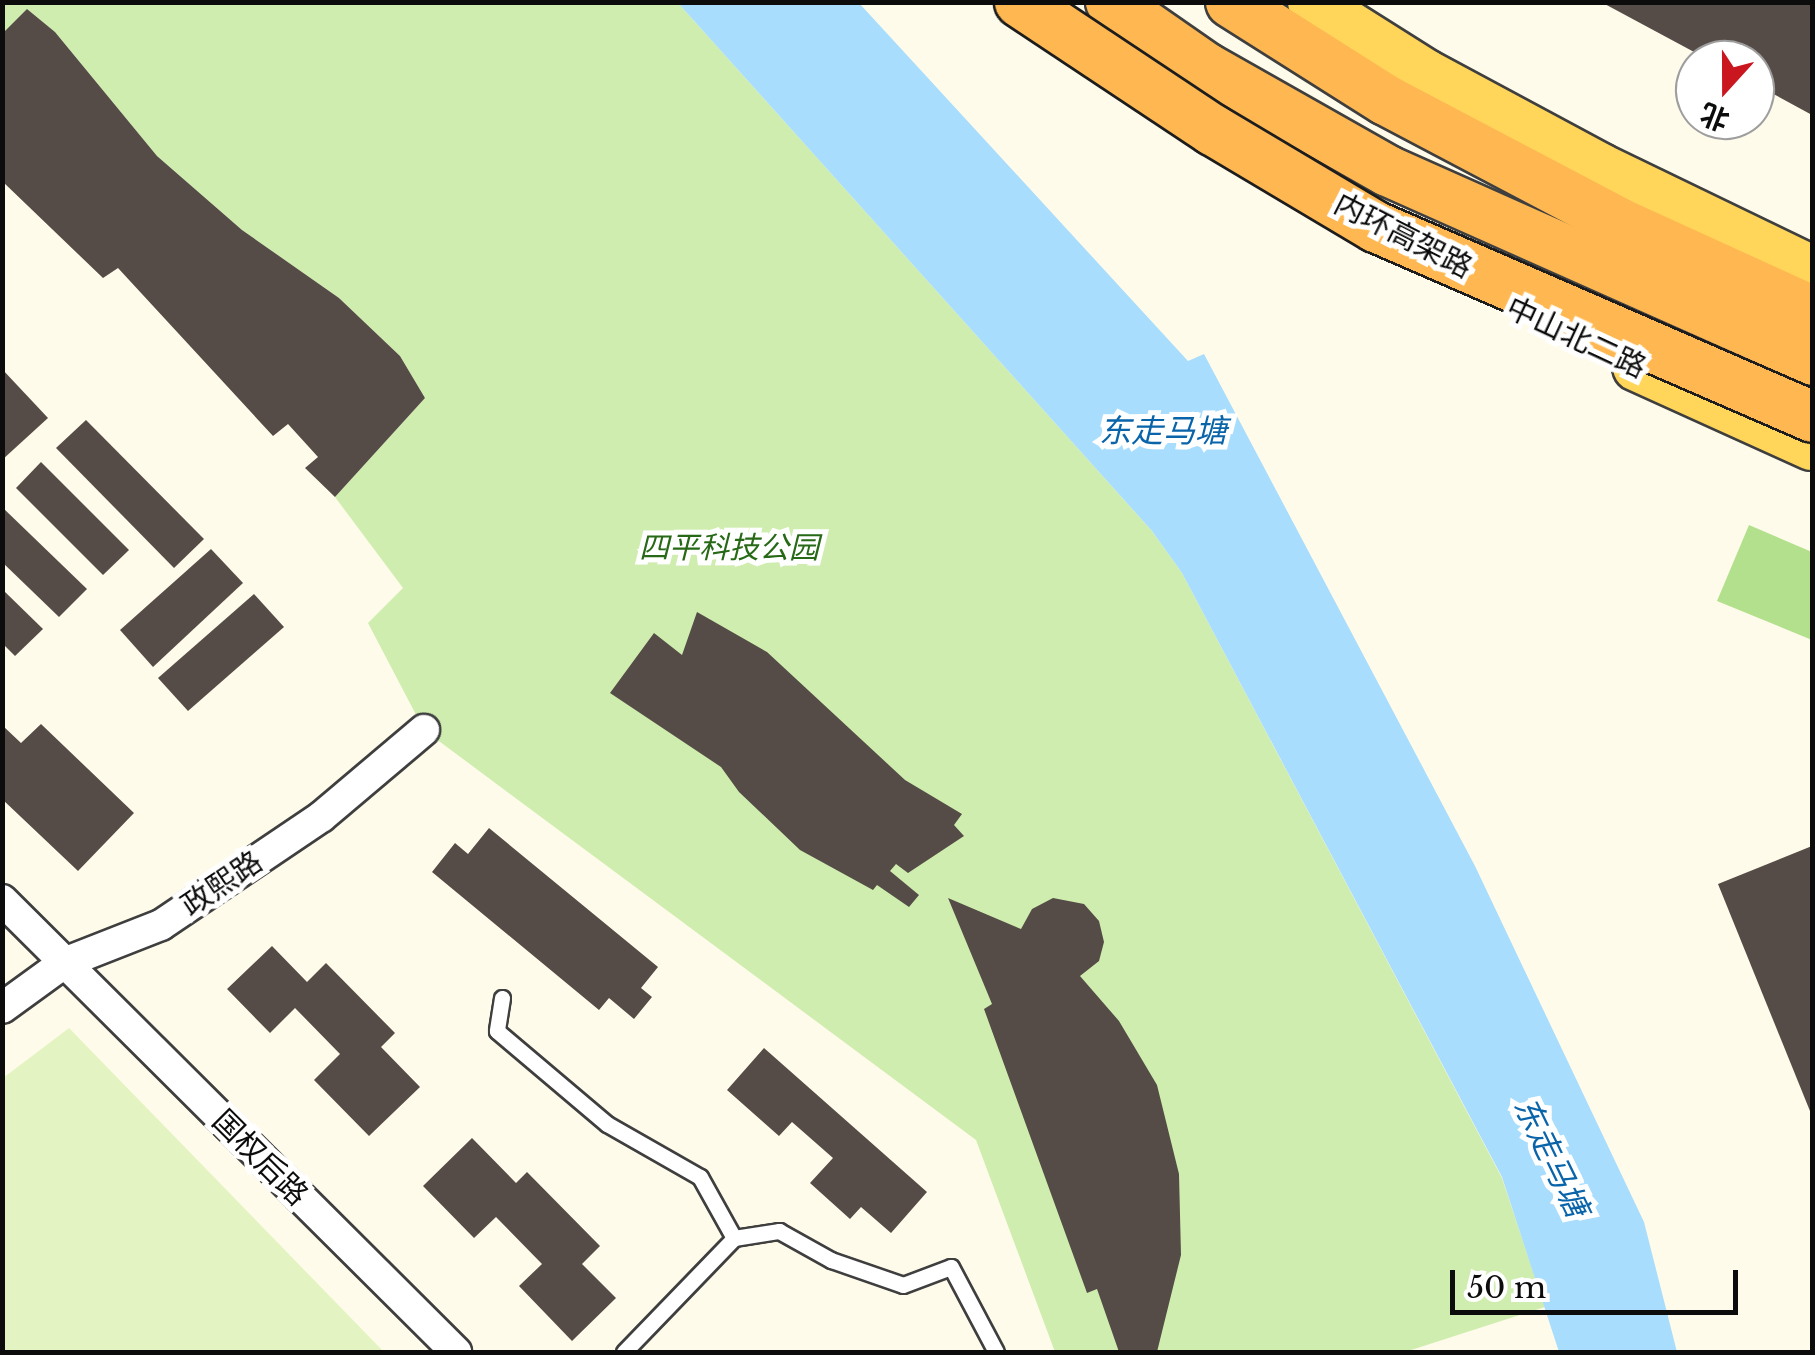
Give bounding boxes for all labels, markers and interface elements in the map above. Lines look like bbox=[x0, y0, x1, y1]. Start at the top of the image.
north arrow bbox=[1675, 40, 1775, 140]
text: 北 bbox=[1695, 95, 1734, 138]
street label: 内环高架路 bbox=[1328, 186, 1478, 286]
street label: 中山北二路 bbox=[1500, 290, 1652, 386]
water label: 东走马塘 bbox=[1099, 412, 1227, 450]
park label: 四平科技公园 bbox=[639, 530, 819, 566]
street label: 政熙路 bbox=[175, 844, 269, 924]
water label: 东走马塘 bbox=[1506, 1091, 1596, 1223]
street label: 国权后路 bbox=[205, 1103, 315, 1213]
scale bar bbox=[1455, 1250, 1742, 1312]
text: 50 m bbox=[1467, 1269, 1546, 1306]

